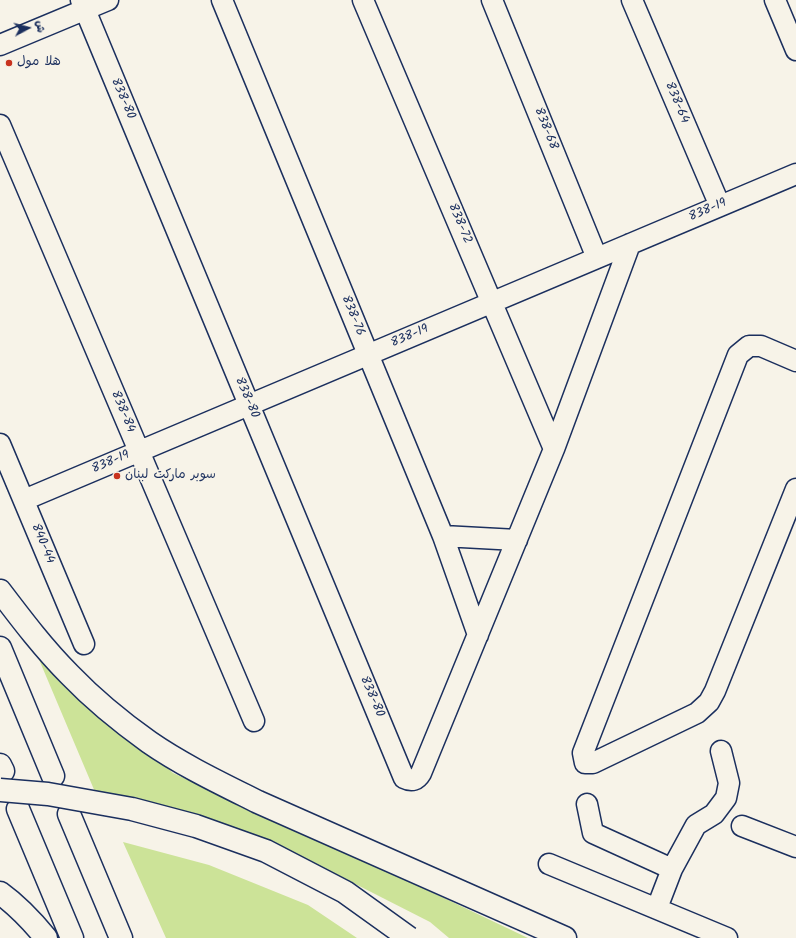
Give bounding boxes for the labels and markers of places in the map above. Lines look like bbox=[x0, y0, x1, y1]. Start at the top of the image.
place label: هلا مول bbox=[17, 55, 61, 71]
marker: هلا مول bbox=[4, 58, 14, 68]
place label: سوبر ماركت لبنان bbox=[125, 468, 216, 484]
marker: سوبر ماركت لبنان bbox=[112, 471, 122, 481]

